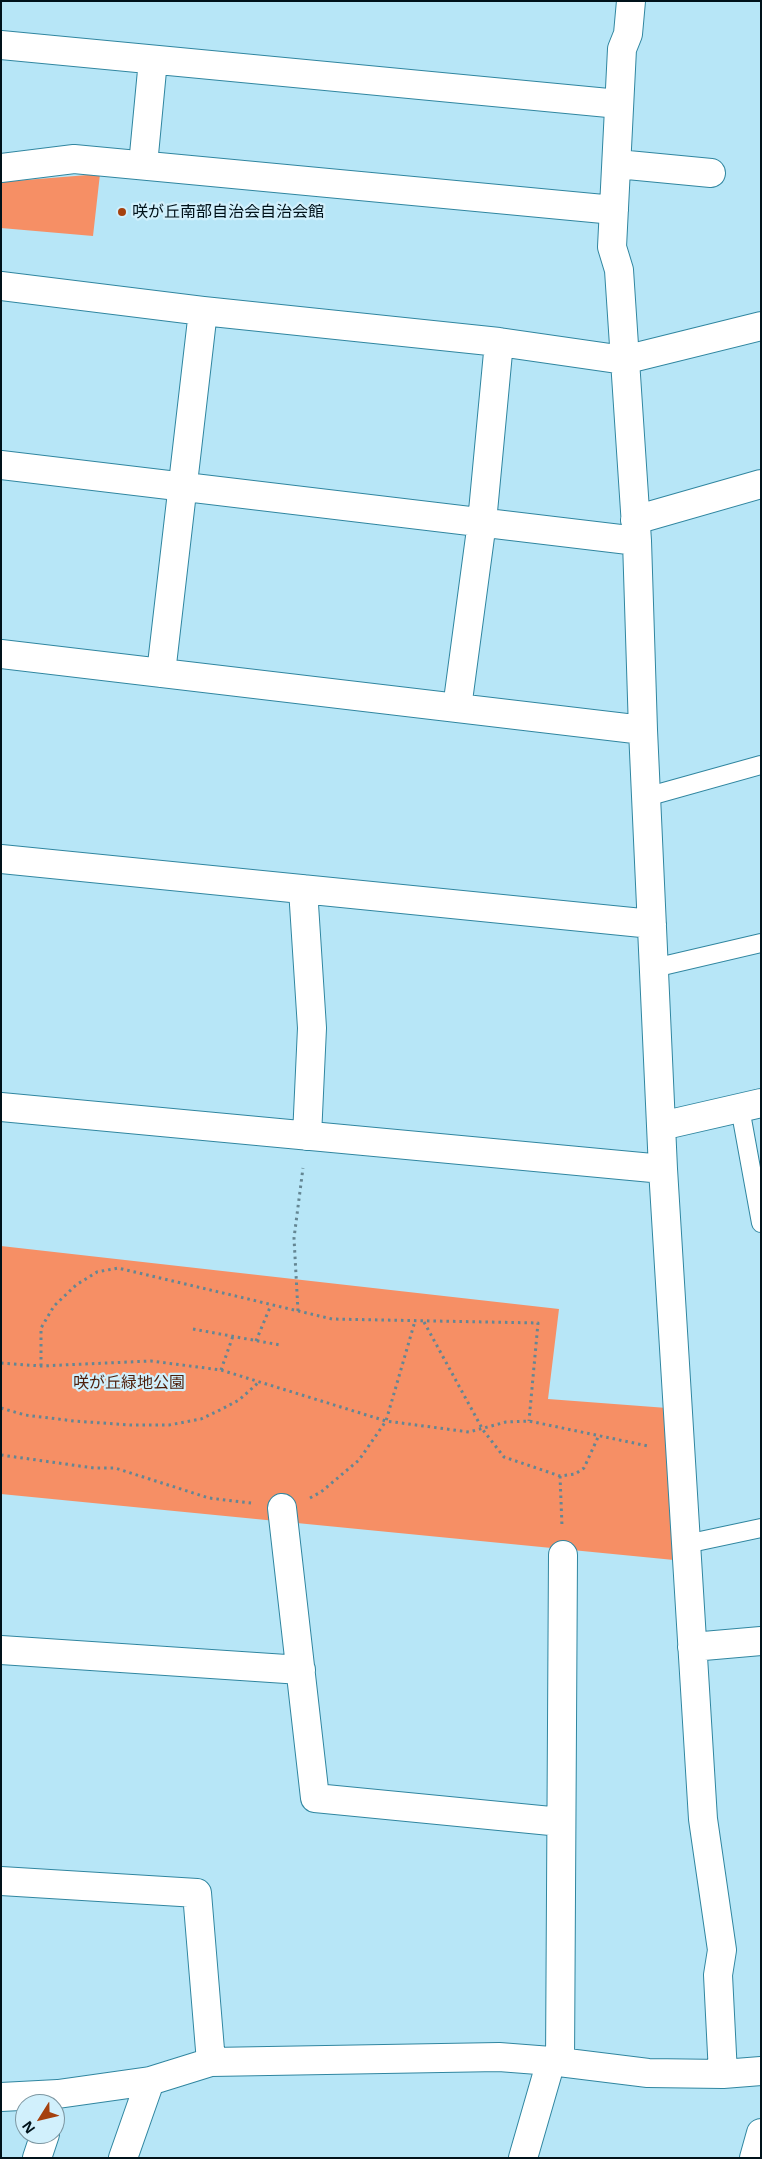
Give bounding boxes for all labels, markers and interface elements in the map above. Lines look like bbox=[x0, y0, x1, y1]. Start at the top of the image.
place label: 咲が丘南部自治会自治会館 bbox=[132, 202, 324, 222]
marker: 咲が丘南部自治会自治会館 bbox=[116, 206, 128, 218]
park label: 咲が丘緑地公園 bbox=[73, 1373, 185, 1393]
north arrow bbox=[15, 2094, 65, 2144]
text: N bbox=[17, 2117, 39, 2138]

